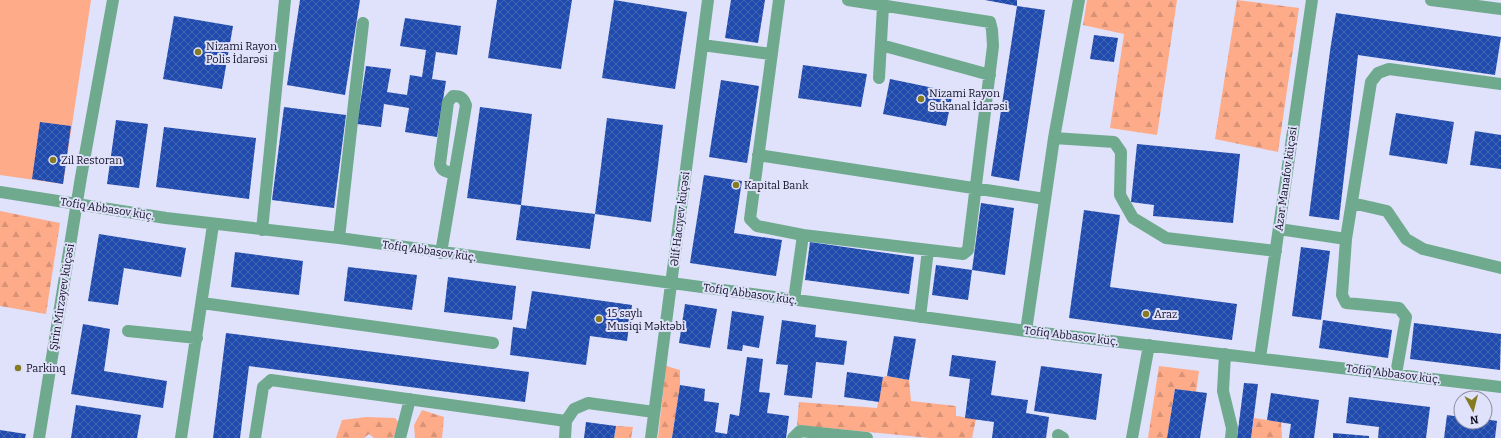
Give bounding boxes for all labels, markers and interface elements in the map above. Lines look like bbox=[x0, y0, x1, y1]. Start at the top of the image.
place label: Nizami Rayon Polis İdarəsi bbox=[206, 40, 277, 66]
marker: Nizami Rayon Polis İdarəsi bbox=[193, 47, 203, 57]
place label: Nizami Rayon Sukanal İdarəsi bbox=[929, 87, 1008, 113]
marker: Nizami Rayon Sukanal İdarəsi bbox=[916, 94, 926, 104]
street label: Azər Manafov küçəsi bbox=[1272, 125, 1300, 232]
place label: Zil Restoran bbox=[61, 154, 122, 167]
marker: Zil Restoran bbox=[48, 155, 58, 165]
street label: Əlif Hacıyev küçəsi bbox=[668, 170, 692, 267]
place label: Kapital Bank bbox=[744, 179, 809, 192]
marker: Kapital Bank bbox=[731, 180, 741, 190]
street label: Tofiq Abbasov küç. bbox=[59, 195, 155, 223]
street label: Tofiq Abbasov küç. bbox=[381, 238, 477, 264]
street label: Şirin Mirzəyev küçəsi bbox=[47, 242, 77, 351]
street label: Tofiq Abbasov küç. bbox=[702, 281, 798, 307]
place label: 15 saylı Musiqi Məktəbi bbox=[607, 307, 686, 333]
place label: Araz bbox=[1154, 308, 1177, 321]
marker: Araz bbox=[1141, 309, 1151, 319]
marker: 15 saylı Musiqi Məktəbi bbox=[594, 314, 604, 324]
street label: Tofiq Abbasov küç. bbox=[1023, 324, 1119, 348]
place label: Parkinq bbox=[26, 362, 66, 375]
street label: Tofiq Abbasov küç. bbox=[1345, 362, 1441, 386]
marker: Parkinq bbox=[13, 363, 23, 373]
north arrow bbox=[1453, 390, 1493, 430]
text: N bbox=[1469, 412, 1479, 426]

